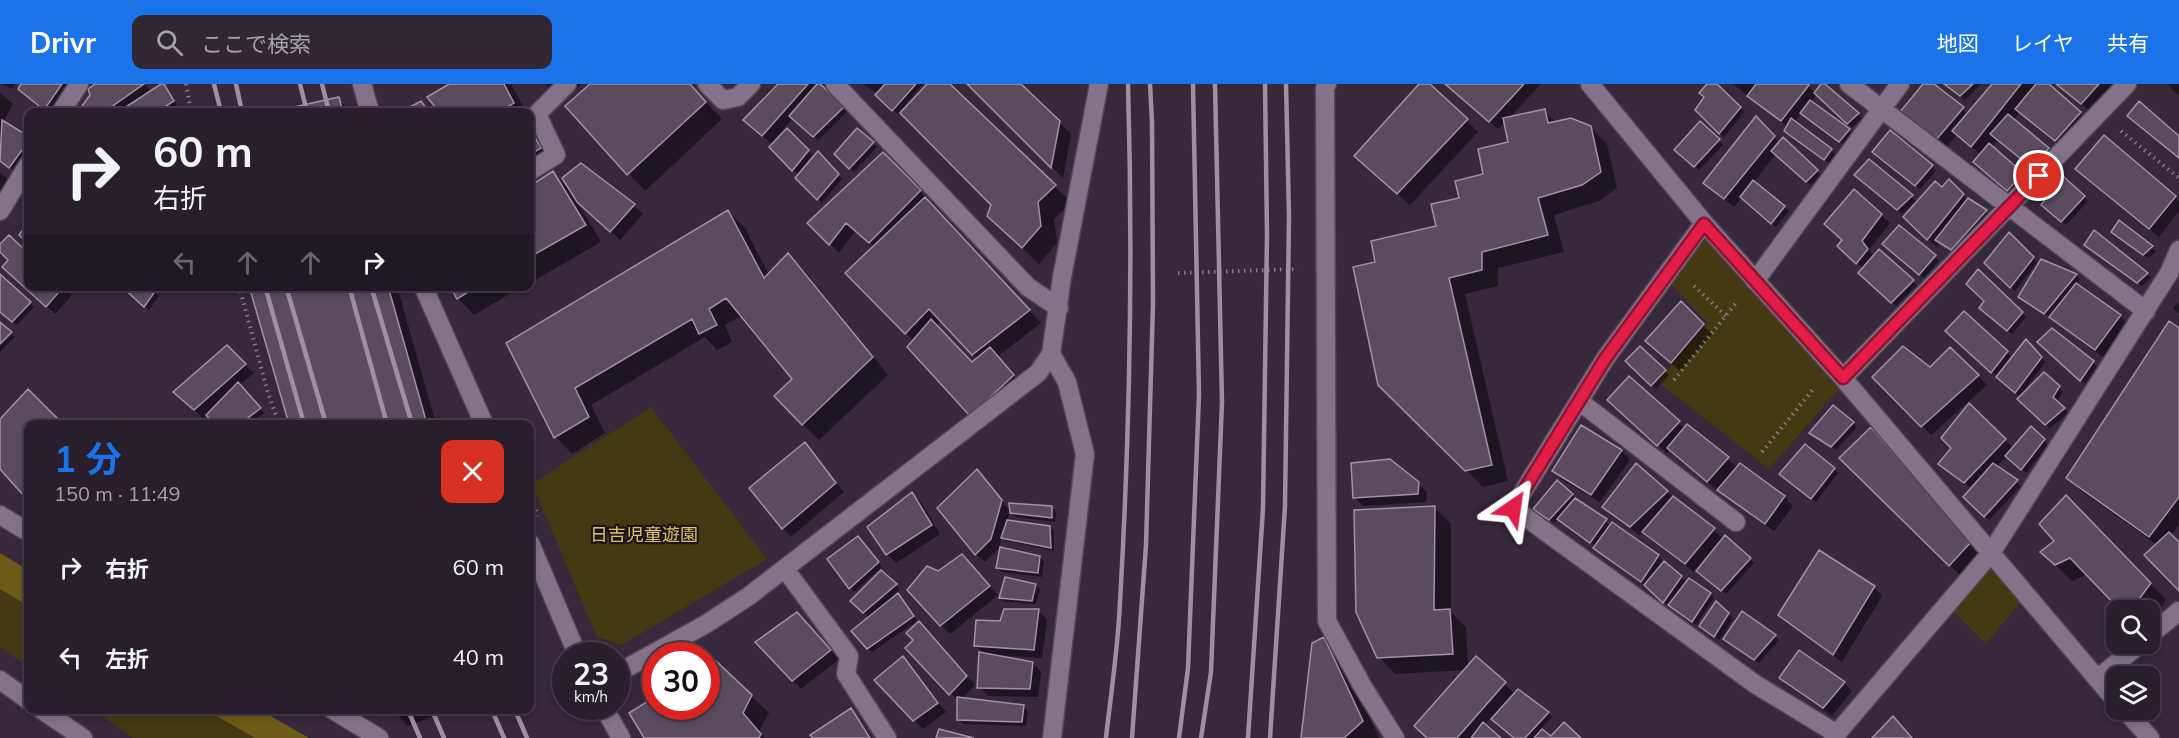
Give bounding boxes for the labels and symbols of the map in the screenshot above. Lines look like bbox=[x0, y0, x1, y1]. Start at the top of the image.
pin bbox=[2013, 150, 2064, 201]
position arrow bbox=[1481, 476, 1545, 540]
park label: 日吉児童遊園 bbox=[590, 523, 698, 546]
speed limit sign: 30 bbox=[642, 642, 720, 720]

